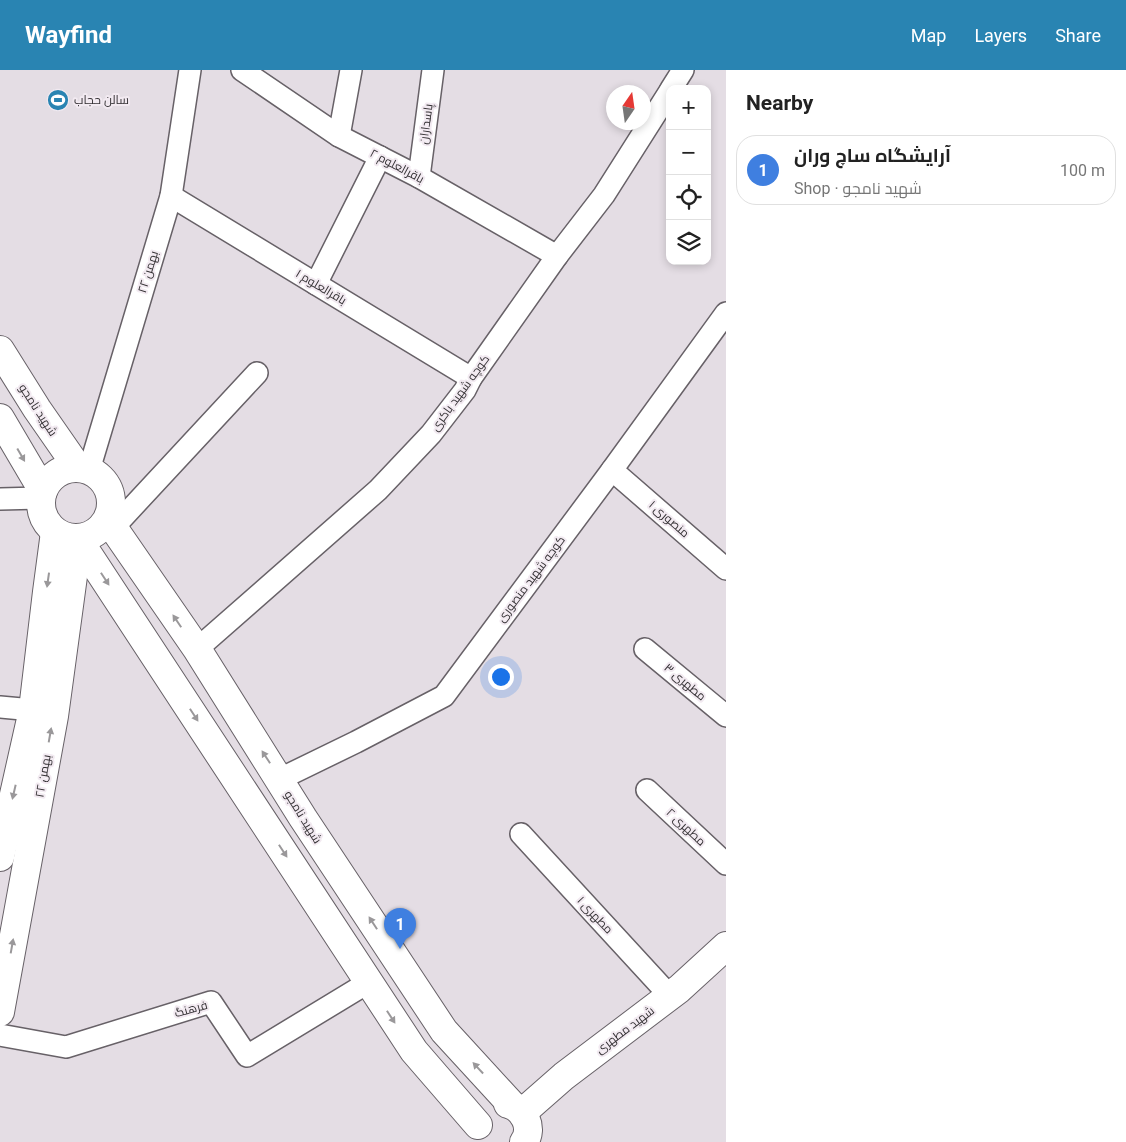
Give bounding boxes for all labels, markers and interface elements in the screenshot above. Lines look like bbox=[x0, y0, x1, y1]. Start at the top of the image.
text: Wayfind bbox=[25, 21, 112, 49]
text: Map bbox=[911, 25, 946, 46]
text: Layers bbox=[974, 25, 1027, 46]
text: Share bbox=[1055, 25, 1101, 46]
north arrow bbox=[606, 85, 651, 130]
map controls bbox=[666, 85, 711, 265]
button: + bbox=[666, 85, 711, 130]
sports icon: سالن حجاب bbox=[46, 88, 70, 112]
text: Nearby bbox=[746, 91, 813, 115]
place label: سالن حجاب bbox=[74, 93, 129, 107]
street label: پاسداران bbox=[416, 102, 438, 145]
button: − bbox=[666, 130, 711, 175]
text: آرایشگاه ساچ وران bbox=[794, 144, 951, 167]
street label: باقرالعلوم ۲ bbox=[367, 146, 426, 187]
text: 1 bbox=[758, 161, 768, 180]
text: 100 m bbox=[1060, 161, 1105, 180]
button: locate bbox=[666, 175, 711, 220]
text: Shop · شهید نامجو bbox=[794, 179, 922, 198]
button: layers bbox=[666, 220, 711, 265]
street label: ۲۲ بهمن bbox=[135, 249, 161, 295]
street label: باقرالعلوم ۱ bbox=[293, 266, 349, 308]
street label: کوچه شهید باکری bbox=[428, 352, 494, 435]
street label: شهید نامجو bbox=[16, 381, 60, 439]
one-way arrow bbox=[17, 448, 26, 461]
street label: منصوری ۱ bbox=[646, 498, 692, 540]
street label: کوچه شهید منصوری bbox=[494, 533, 570, 626]
one-way arrow bbox=[44, 573, 52, 589]
one-way arrow bbox=[100, 573, 110, 586]
one-way arrow bbox=[172, 614, 182, 628]
street label: مطهری ۳ bbox=[661, 661, 709, 703]
your location bbox=[488, 664, 514, 690]
one-way arrow bbox=[189, 709, 199, 722]
one-way arrow bbox=[47, 726, 55, 742]
one-way arrow bbox=[261, 750, 270, 764]
street label: ۲۲ بهمن bbox=[32, 753, 54, 799]
one-way arrow bbox=[10, 785, 18, 801]
street label: شهید نامجو bbox=[281, 788, 325, 846]
street label: مطهری ۲ bbox=[664, 805, 708, 849]
one-way arrow bbox=[278, 845, 288, 858]
street label: مطهری ۱ bbox=[574, 894, 616, 936]
pin: 1 bbox=[384, 908, 416, 949]
one-way arrow bbox=[368, 916, 377, 930]
one-way arrow bbox=[8, 938, 16, 954]
street label: فرهنگ bbox=[173, 998, 209, 1020]
street label: شهید مطهری bbox=[593, 1003, 657, 1057]
one-way arrow bbox=[387, 1010, 396, 1023]
one-way arrow bbox=[472, 1063, 484, 1075]

